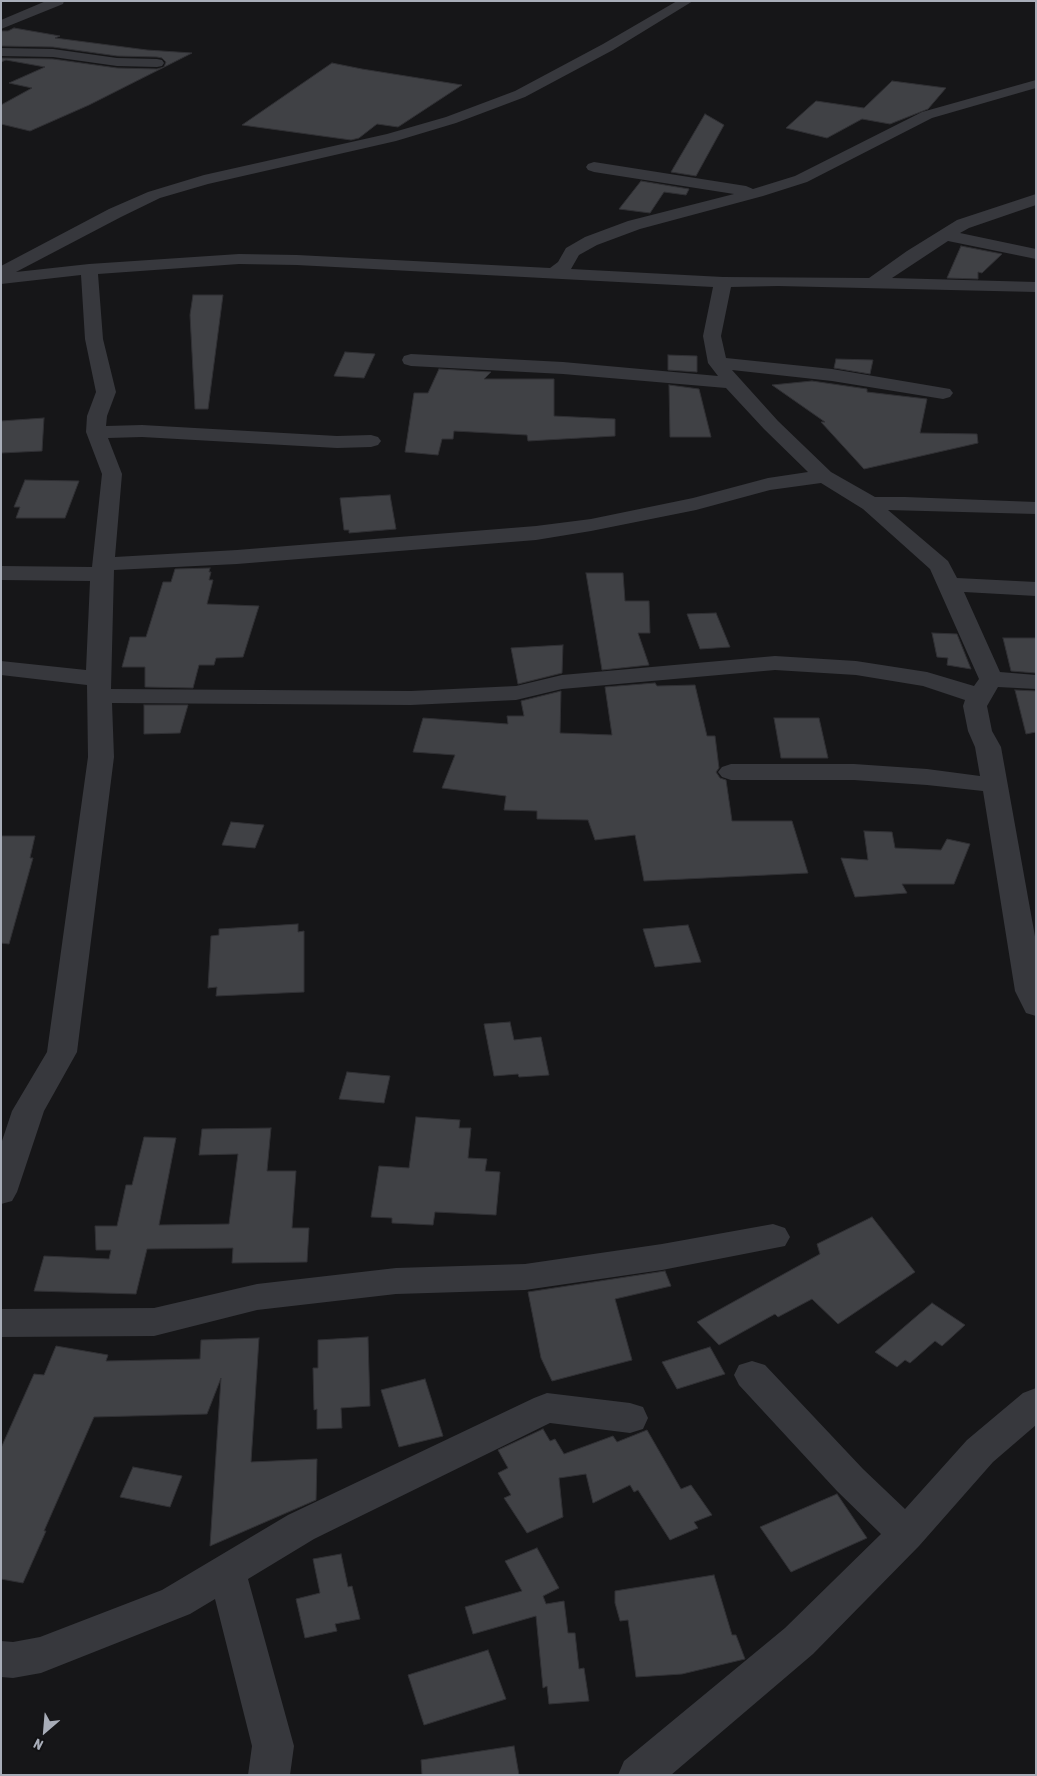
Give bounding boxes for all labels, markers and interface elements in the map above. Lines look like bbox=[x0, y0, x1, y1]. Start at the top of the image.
north arrow bbox=[20, 1706, 70, 1756]
text: N bbox=[31, 1735, 46, 1753]

